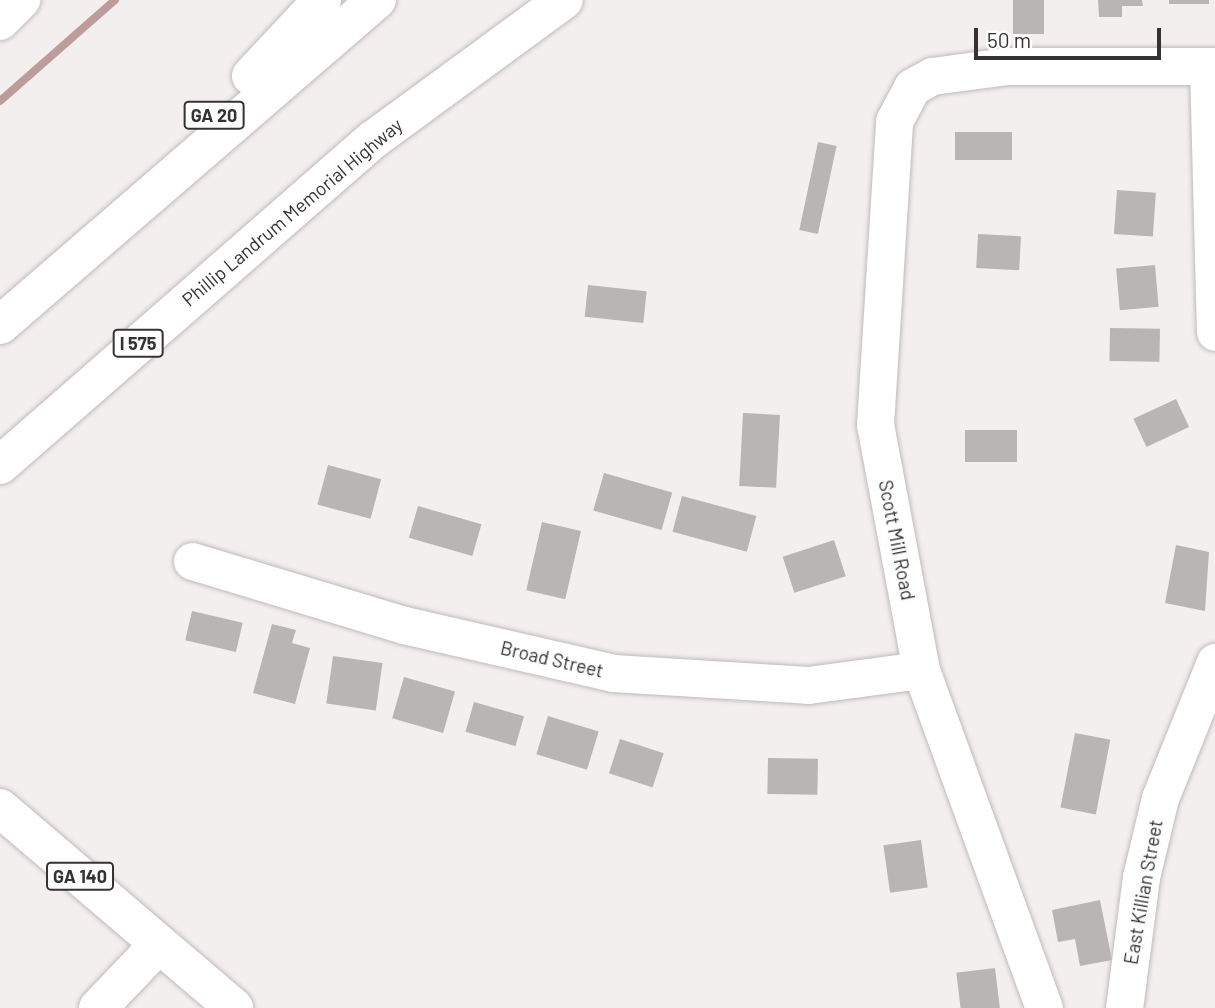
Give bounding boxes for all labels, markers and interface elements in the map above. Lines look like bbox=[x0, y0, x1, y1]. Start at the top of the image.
scale bar bbox=[977, 14, 1164, 58]
text: 50 m bbox=[987, 27, 1031, 52]
road number: GA 20 bbox=[182, 100, 246, 130]
street label: Phillip Landrum Memorial Highway bbox=[177, 113, 407, 311]
road number: I 575 bbox=[112, 328, 164, 358]
street label: Scott Mill Road bbox=[874, 478, 920, 602]
street label: Broad Street bbox=[498, 636, 606, 682]
street label: East Killian Street bbox=[1119, 818, 1167, 966]
road number: GA 140 bbox=[45, 862, 115, 890]

